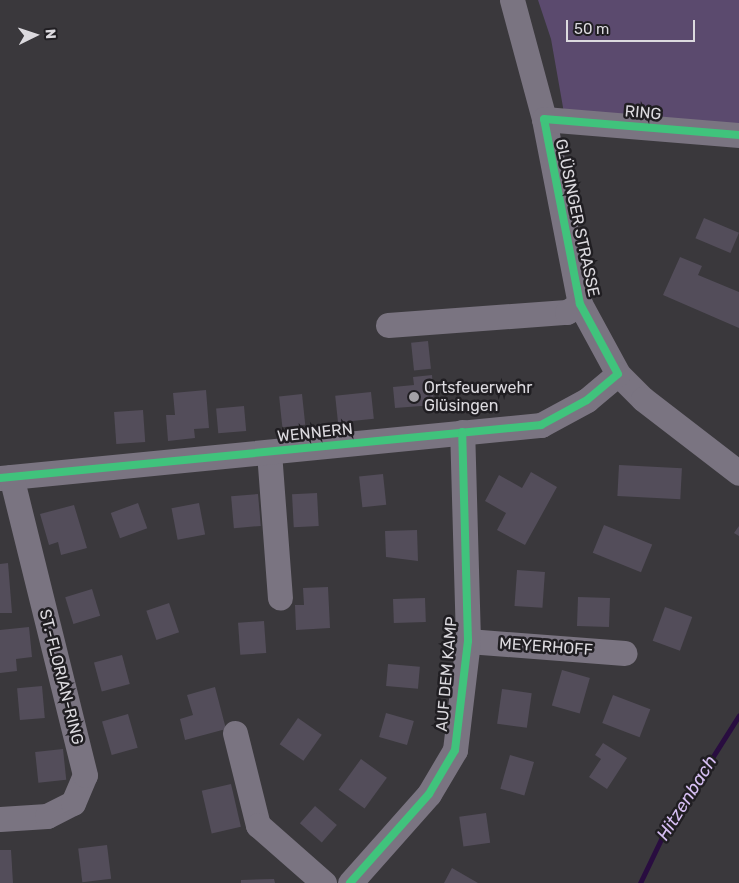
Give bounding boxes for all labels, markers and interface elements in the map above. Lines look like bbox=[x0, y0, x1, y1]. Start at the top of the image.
north arrow bbox=[10, 10, 60, 60]
scale bar bbox=[569, 10, 698, 42]
text: 50 m bbox=[574, 20, 609, 38]
text: N bbox=[42, 28, 59, 40]
street label: RING bbox=[624, 102, 662, 124]
street label: GLÜSINGER STRASSE bbox=[551, 137, 603, 299]
place label: Ortsfeuerwehr Glüsingen bbox=[424, 378, 532, 416]
marker: Ortsfeuerwehr Glüsingen bbox=[408, 391, 420, 403]
street label: WENNERN bbox=[276, 419, 354, 447]
street label: ST.-FLORIAN-RING bbox=[35, 607, 87, 747]
street label: AUF DEM KAMP bbox=[432, 616, 462, 732]
street label: MEYERHOFF bbox=[499, 634, 593, 660]
water label: Hitzenbach bbox=[652, 751, 722, 845]

